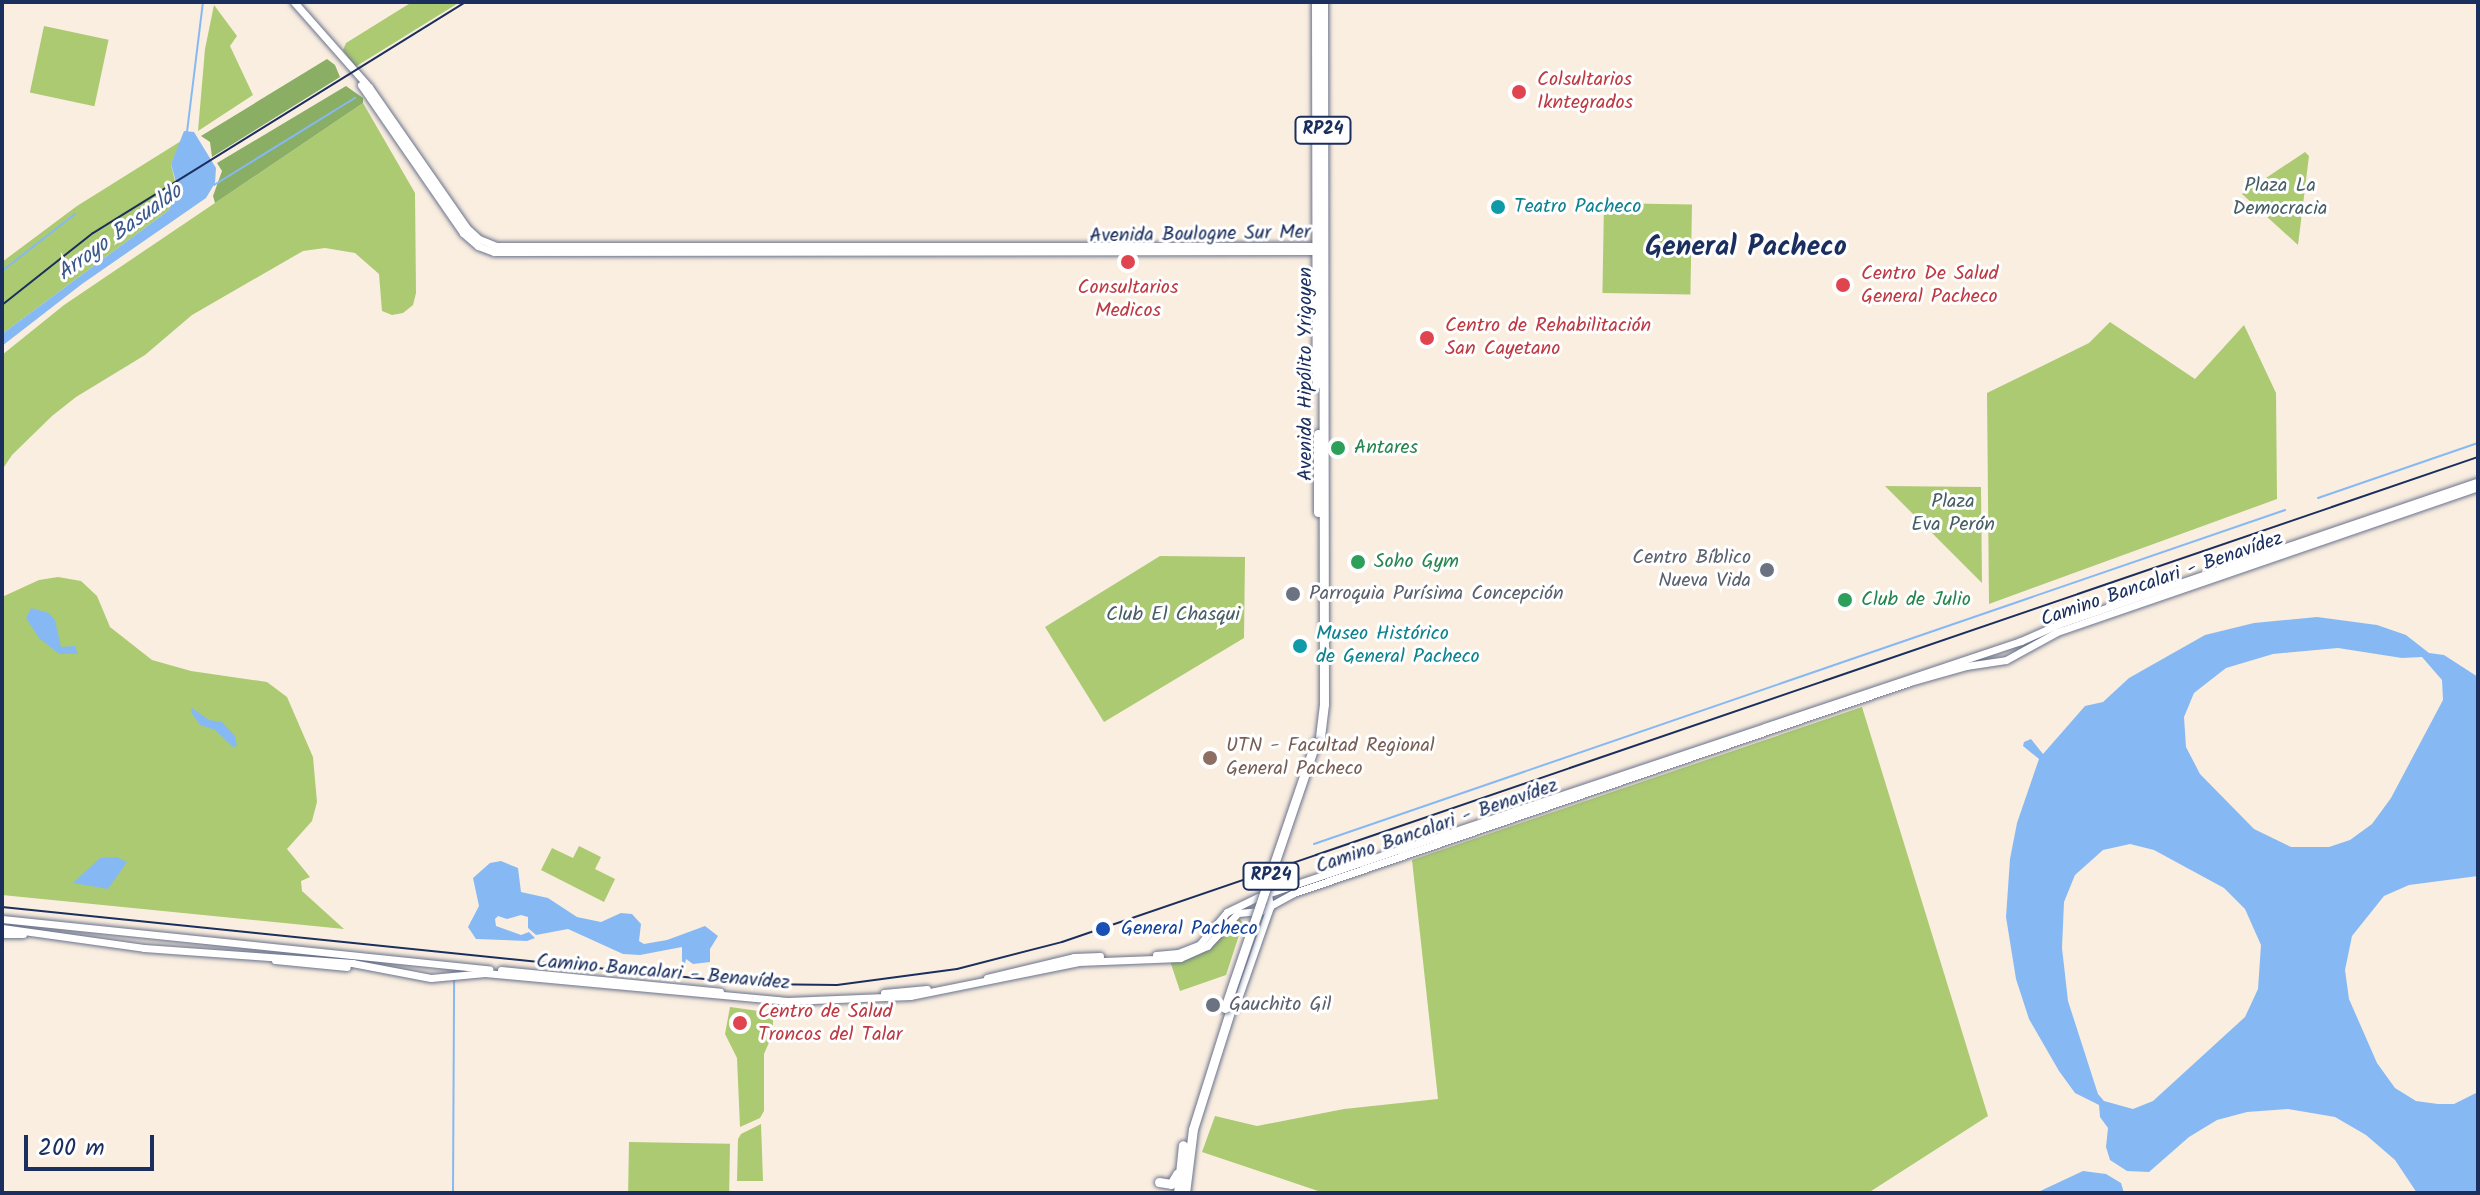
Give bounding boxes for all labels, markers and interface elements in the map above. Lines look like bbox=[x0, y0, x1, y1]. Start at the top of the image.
place label: Colsultarios Ikntegrados bbox=[1537, 68, 1633, 115]
marker: Colsultarios Ikntegrados bbox=[1508, 81, 1530, 103]
road number: RP24 bbox=[1293, 116, 1353, 144]
park label: Plaza La Democracia bbox=[2233, 174, 2327, 221]
water label: Arroyo Basualdo bbox=[52, 179, 188, 287]
place label: Teatro Pacheco bbox=[1514, 195, 1641, 219]
marker: Teatro Pacheco bbox=[1489, 198, 1507, 216]
street label: Avenida Boulogne Sur Mer bbox=[1089, 221, 1311, 249]
district label: General Pacheco bbox=[1645, 231, 1847, 265]
marker: Consultarios Medicos bbox=[1117, 251, 1139, 273]
place label: Centro De Salud General Pacheco bbox=[1861, 262, 1998, 309]
street label: Avenida Hipólito Yrigoyen bbox=[1294, 267, 1318, 481]
marker: Centro De Salud General Pacheco bbox=[1832, 274, 1854, 296]
place label: Consultarios Medicos bbox=[1078, 276, 1178, 323]
place label: Centro de Rehabilitación San Cayetano bbox=[1445, 314, 1651, 361]
marker: Centro de Rehabilitación San Cayetano bbox=[1416, 327, 1438, 349]
place label: Antares bbox=[1354, 436, 1418, 460]
marker: Antares bbox=[1329, 439, 1347, 457]
park label: Plaza Eva Perón bbox=[1911, 491, 1995, 538]
street label: Camino Bancalari - Benavídez bbox=[2038, 527, 2286, 633]
place label: Centro Bíblico Nueva Vida bbox=[1632, 546, 1751, 593]
place label: Soho Gym bbox=[1374, 550, 1459, 574]
marker: Soho Gym bbox=[1349, 553, 1367, 571]
marker: Centro Bíblico Nueva Vida bbox=[1758, 561, 1776, 579]
place label: Parroquia Purísima Concepción bbox=[1309, 582, 1564, 606]
marker: Parroquia Purísima Concepción bbox=[1284, 585, 1302, 603]
place label: Club de Julio bbox=[1861, 588, 1971, 612]
marker: Club de Julio bbox=[1836, 591, 1854, 609]
park label: Club El Chasqui bbox=[1106, 603, 1240, 627]
place label: Museo Histórico de General Pacheco bbox=[1316, 622, 1480, 669]
marker: Museo Histórico de General Pacheco bbox=[1291, 637, 1309, 655]
place label: UTN - Facultad Regional General Pacheco bbox=[1226, 734, 1435, 781]
marker: UTN - Facultad Regional General Pacheco bbox=[1201, 749, 1219, 767]
street label: Camino Bancalari - Benavídez bbox=[1313, 774, 1561, 880]
road number: RP24 bbox=[1241, 862, 1301, 890]
place label: General Pacheco bbox=[1121, 917, 1258, 941]
marker: General Pacheco bbox=[1092, 918, 1114, 940]
street label: Camino Bancalari - Benavídez bbox=[535, 950, 791, 996]
place label: Gauchito Gil bbox=[1229, 993, 1331, 1017]
marker: Gauchito Gil bbox=[1204, 996, 1222, 1014]
place label: Centro de Salud Troncos del Talar bbox=[758, 1000, 902, 1047]
marker: Centro de Salud Troncos del Talar bbox=[729, 1012, 751, 1034]
scale bar bbox=[28, 1119, 158, 1169]
text: 200 m bbox=[38, 1129, 105, 1168]

